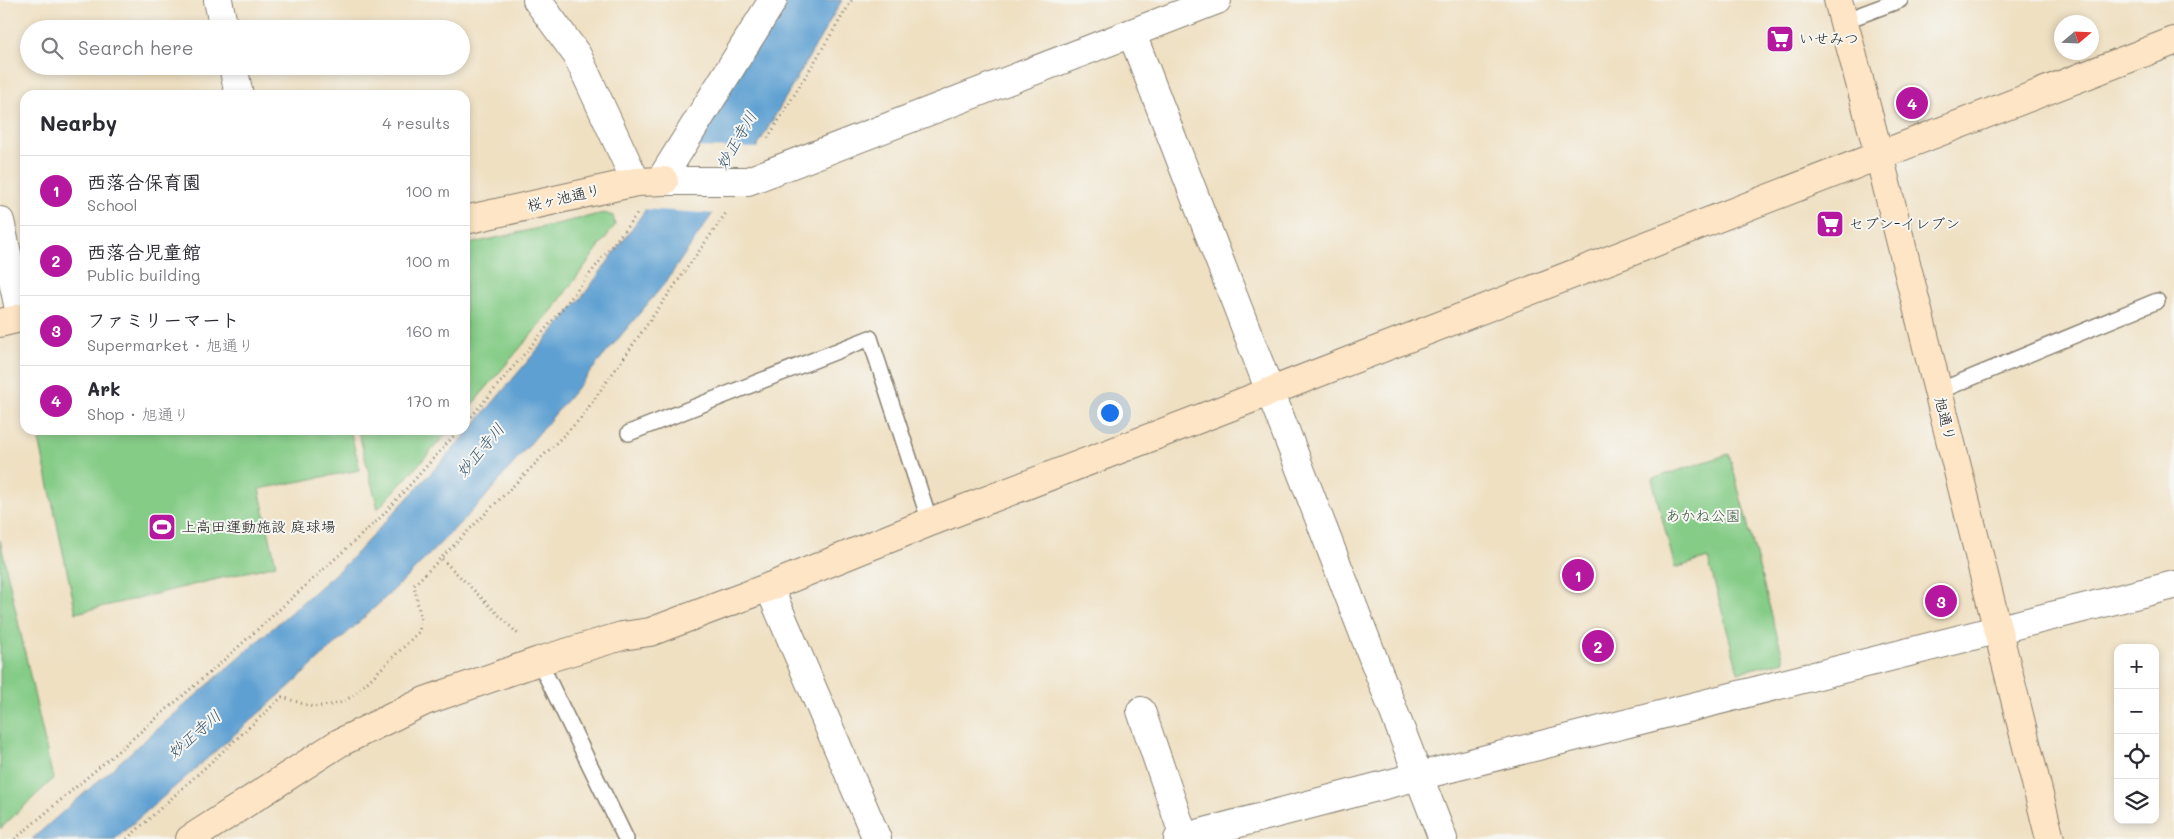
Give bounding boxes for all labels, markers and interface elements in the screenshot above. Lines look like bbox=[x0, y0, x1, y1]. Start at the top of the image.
north arrow bbox=[2054, 15, 2099, 60]
search box bbox=[20, 20, 470, 75]
supermarket icon: いせみつ bbox=[1765, 24, 1795, 54]
place label: いせみつ bbox=[1799, 28, 1859, 48]
icon: search bbox=[38, 34, 66, 62]
text: Search here bbox=[78, 35, 194, 60]
pin: 4 bbox=[1896, 84, 1928, 122]
water label: 妙正寺川 bbox=[710, 107, 761, 173]
text: Nearby bbox=[40, 109, 117, 136]
text: 4 results bbox=[382, 112, 450, 133]
text: 西落合保育園 bbox=[87, 169, 201, 194]
street label: 桜ヶ池通り bbox=[525, 179, 603, 215]
text: 1 bbox=[52, 180, 60, 201]
text: 100 m bbox=[405, 180, 450, 201]
text: School bbox=[87, 194, 137, 215]
supermarket icon: セブン-イレブン bbox=[1815, 209, 1845, 239]
place label: セブン-イレブン bbox=[1849, 213, 1960, 233]
text: 西落合児童館 bbox=[87, 239, 201, 264]
text: 2 bbox=[52, 250, 60, 271]
text: 100 m bbox=[405, 250, 450, 271]
text: Public building bbox=[87, 264, 200, 285]
text: ファミリーマート bbox=[87, 307, 240, 332]
text: 3 bbox=[51, 320, 61, 341]
text: 160 m bbox=[405, 320, 450, 341]
text: Supermarket · 旭通り bbox=[87, 334, 254, 355]
text: Ark bbox=[87, 376, 120, 401]
text: 4 bbox=[51, 390, 61, 411]
text: 170 m bbox=[406, 390, 450, 411]
street label: 旭通り bbox=[1931, 394, 1961, 443]
your location bbox=[1097, 400, 1123, 426]
text: Shop · 旭通り bbox=[87, 403, 190, 424]
water label: 妙正寺川 bbox=[451, 418, 508, 481]
park label: あかね公園 bbox=[1665, 505, 1741, 525]
sports icon: 上高田運動施設 庭球場 bbox=[147, 512, 177, 542]
place label: 上高田運動施設 庭球場 bbox=[181, 516, 336, 536]
pin: 1 bbox=[1562, 556, 1594, 594]
pin: 3 bbox=[1925, 582, 1957, 620]
pin: 2 bbox=[1582, 627, 1614, 665]
map controls bbox=[2114, 644, 2159, 824]
button: + bbox=[2114, 644, 2159, 689]
button: − bbox=[2114, 689, 2159, 734]
water label: 妙正寺川 bbox=[163, 705, 225, 763]
button: locate bbox=[2114, 734, 2159, 779]
button: layers bbox=[2114, 779, 2159, 824]

